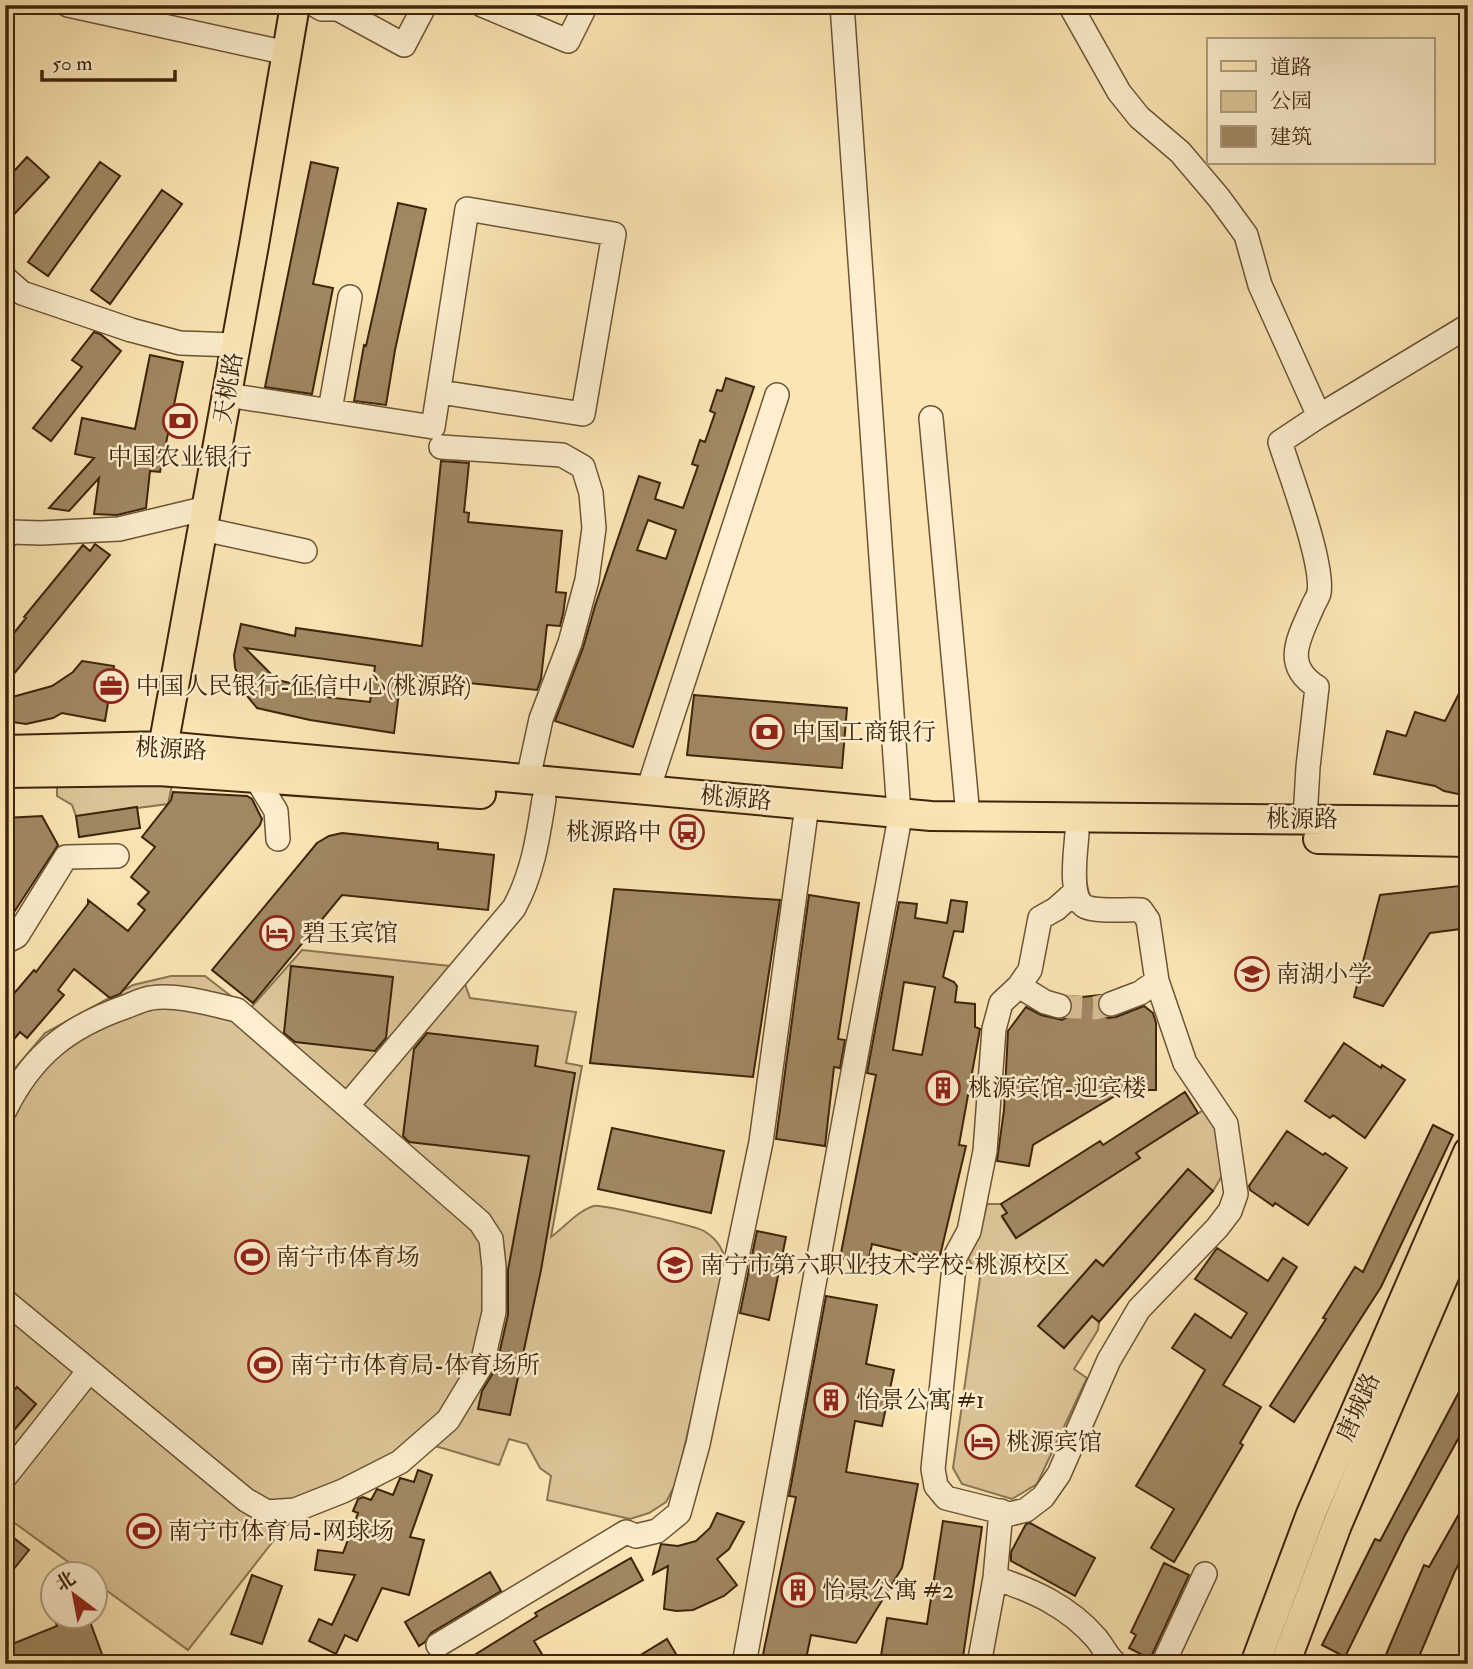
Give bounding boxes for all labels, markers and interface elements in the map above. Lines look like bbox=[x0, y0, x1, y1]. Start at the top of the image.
scale bar bbox=[42, 38, 175, 82]
legend bbox=[1207, 38, 1434, 164]
text: 50 m bbox=[52, 50, 93, 77]
text: 道路 bbox=[1270, 54, 1312, 81]
text: 公园 bbox=[1270, 88, 1312, 115]
text: 建筑 bbox=[1270, 124, 1312, 151]
street label: 天桃路 bbox=[207, 350, 250, 426]
bank icon: 中国农业银行 bbox=[161, 402, 199, 440]
place label: 中国农业银行 bbox=[108, 442, 252, 473]
office icon: 中国人民银行-征信中心(桃源路) bbox=[92, 667, 130, 705]
place label: 中国人民银行-征信中心(桃源路) bbox=[136, 671, 471, 702]
bank icon: 中国工商银行 bbox=[748, 713, 786, 751]
place label: 中国工商银行 bbox=[792, 717, 936, 748]
street label: 桃源路 bbox=[134, 732, 208, 767]
street label: 桃源路 bbox=[699, 780, 773, 817]
street label: 桃源路 bbox=[1266, 804, 1338, 835]
bus stop icon: 桃源路中 bbox=[668, 813, 706, 851]
place label: 桃源路中 bbox=[566, 817, 662, 848]
hotel icon: 碧玉宾馆 bbox=[258, 914, 296, 952]
place label: 碧玉宾馆 bbox=[302, 918, 398, 949]
school or university icon: 南湖小学 bbox=[1233, 955, 1271, 993]
place label: 南湖小学 bbox=[1276, 959, 1372, 990]
building icon: 桃源宾馆-迎宾楼 bbox=[924, 1069, 962, 1107]
place label: 桃源宾馆-迎宾楼 bbox=[968, 1073, 1146, 1104]
sports icon: 南宁市体育场 bbox=[233, 1238, 271, 1276]
place label: 南宁市体育场 bbox=[276, 1242, 420, 1273]
school or university icon: 南宁市第六职业技术学校-桃源校区 bbox=[656, 1246, 694, 1284]
place label: 南宁市第六职业技术学校-桃源校区 bbox=[700, 1250, 1070, 1281]
sports icon: 南宁市体育局-体育场所 bbox=[246, 1346, 284, 1384]
place label: 南宁市体育局-体育场所 bbox=[290, 1350, 540, 1381]
street label: 唐城路 bbox=[1330, 1368, 1387, 1446]
building icon: 怡景公寓 #1 bbox=[812, 1381, 850, 1419]
place label: 怡景公寓 #1 bbox=[856, 1385, 985, 1416]
hotel icon: 桃源宾馆 bbox=[963, 1423, 1001, 1461]
place label: 桃源宾馆 bbox=[1006, 1427, 1102, 1458]
sports icon: 南宁市体育局-网球场 bbox=[125, 1512, 163, 1550]
place label: 南宁市体育局-网球场 bbox=[168, 1516, 394, 1547]
north arrow bbox=[38, 1560, 108, 1630]
text: 北 bbox=[51, 1566, 80, 1597]
building icon: 怡景公寓 #2 bbox=[779, 1571, 817, 1609]
place label: 怡景公寓 #2 bbox=[822, 1575, 954, 1606]

